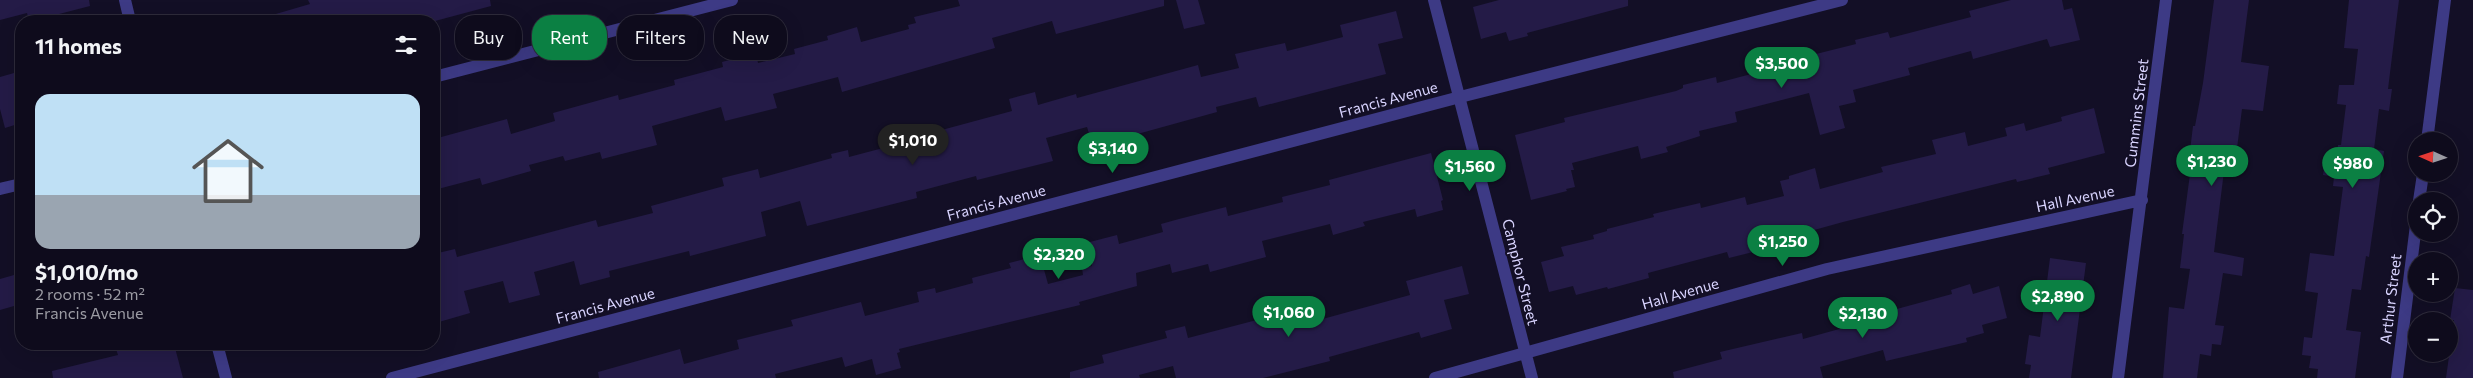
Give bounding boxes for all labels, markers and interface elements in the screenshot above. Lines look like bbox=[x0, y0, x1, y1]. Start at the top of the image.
chip: Buy bbox=[455, 15, 522, 60]
chip: Rent bbox=[532, 15, 607, 60]
chip: Filters bbox=[617, 15, 704, 60]
chip: New bbox=[714, 15, 787, 60]
icon: filters bbox=[392, 31, 420, 59]
text: 11 homes bbox=[35, 33, 122, 58]
pin: $3,500 bbox=[1741, 46, 1823, 89]
text: $3,500 bbox=[1756, 53, 1808, 72]
street label: Cummins Street bbox=[2120, 58, 2152, 168]
street label: Francis Avenue bbox=[1337, 77, 1440, 121]
pin: $1,010 bbox=[872, 124, 954, 166]
icon: home bbox=[183, 126, 273, 216]
text: $1,010 bbox=[889, 130, 937, 149]
pin: $3,140 bbox=[1072, 132, 1154, 174]
north arrow bbox=[2408, 132, 2458, 182]
map controls bbox=[2408, 132, 2458, 362]
text: $3,140 bbox=[1089, 138, 1137, 157]
pin: $1,230 bbox=[2171, 144, 2253, 187]
pin: $980 bbox=[2323, 146, 2383, 189]
pin: $1,560 bbox=[1429, 150, 1511, 192]
text: $1,230 bbox=[2187, 151, 2237, 170]
text: $980 bbox=[2333, 153, 2373, 172]
text: $1,560 bbox=[1445, 156, 1495, 175]
street label: Francis Avenue bbox=[945, 180, 1048, 224]
street label: Hall Avenue bbox=[2034, 181, 2116, 215]
button: locate bbox=[2408, 192, 2458, 242]
street label: Camphor Street bbox=[1499, 217, 1543, 327]
pin: $1,250 bbox=[1742, 224, 1824, 267]
text: $1,250 bbox=[1758, 231, 1808, 250]
pin: $2,320 bbox=[1018, 238, 1100, 280]
text: $2,320 bbox=[1033, 244, 1085, 263]
button: + bbox=[2408, 252, 2458, 302]
street label: Arthur Street bbox=[2376, 253, 2404, 345]
text: $1,010/mo bbox=[35, 259, 138, 284]
street label: Hall Avenue bbox=[1639, 273, 1721, 313]
pin: $2,890 bbox=[2017, 280, 2099, 322]
street label: Francis Avenue bbox=[554, 283, 657, 327]
text: 2 rooms · 52 m² bbox=[35, 284, 145, 303]
text: $2,890 bbox=[2032, 286, 2084, 305]
pin: $1,060 bbox=[1248, 296, 1330, 338]
pin: $2,130 bbox=[1822, 296, 1904, 339]
text: $1,060 bbox=[1263, 302, 1315, 321]
text: Francis Avenue bbox=[35, 303, 143, 322]
text: $2,130 bbox=[1839, 303, 1887, 322]
button: − bbox=[2408, 312, 2458, 362]

